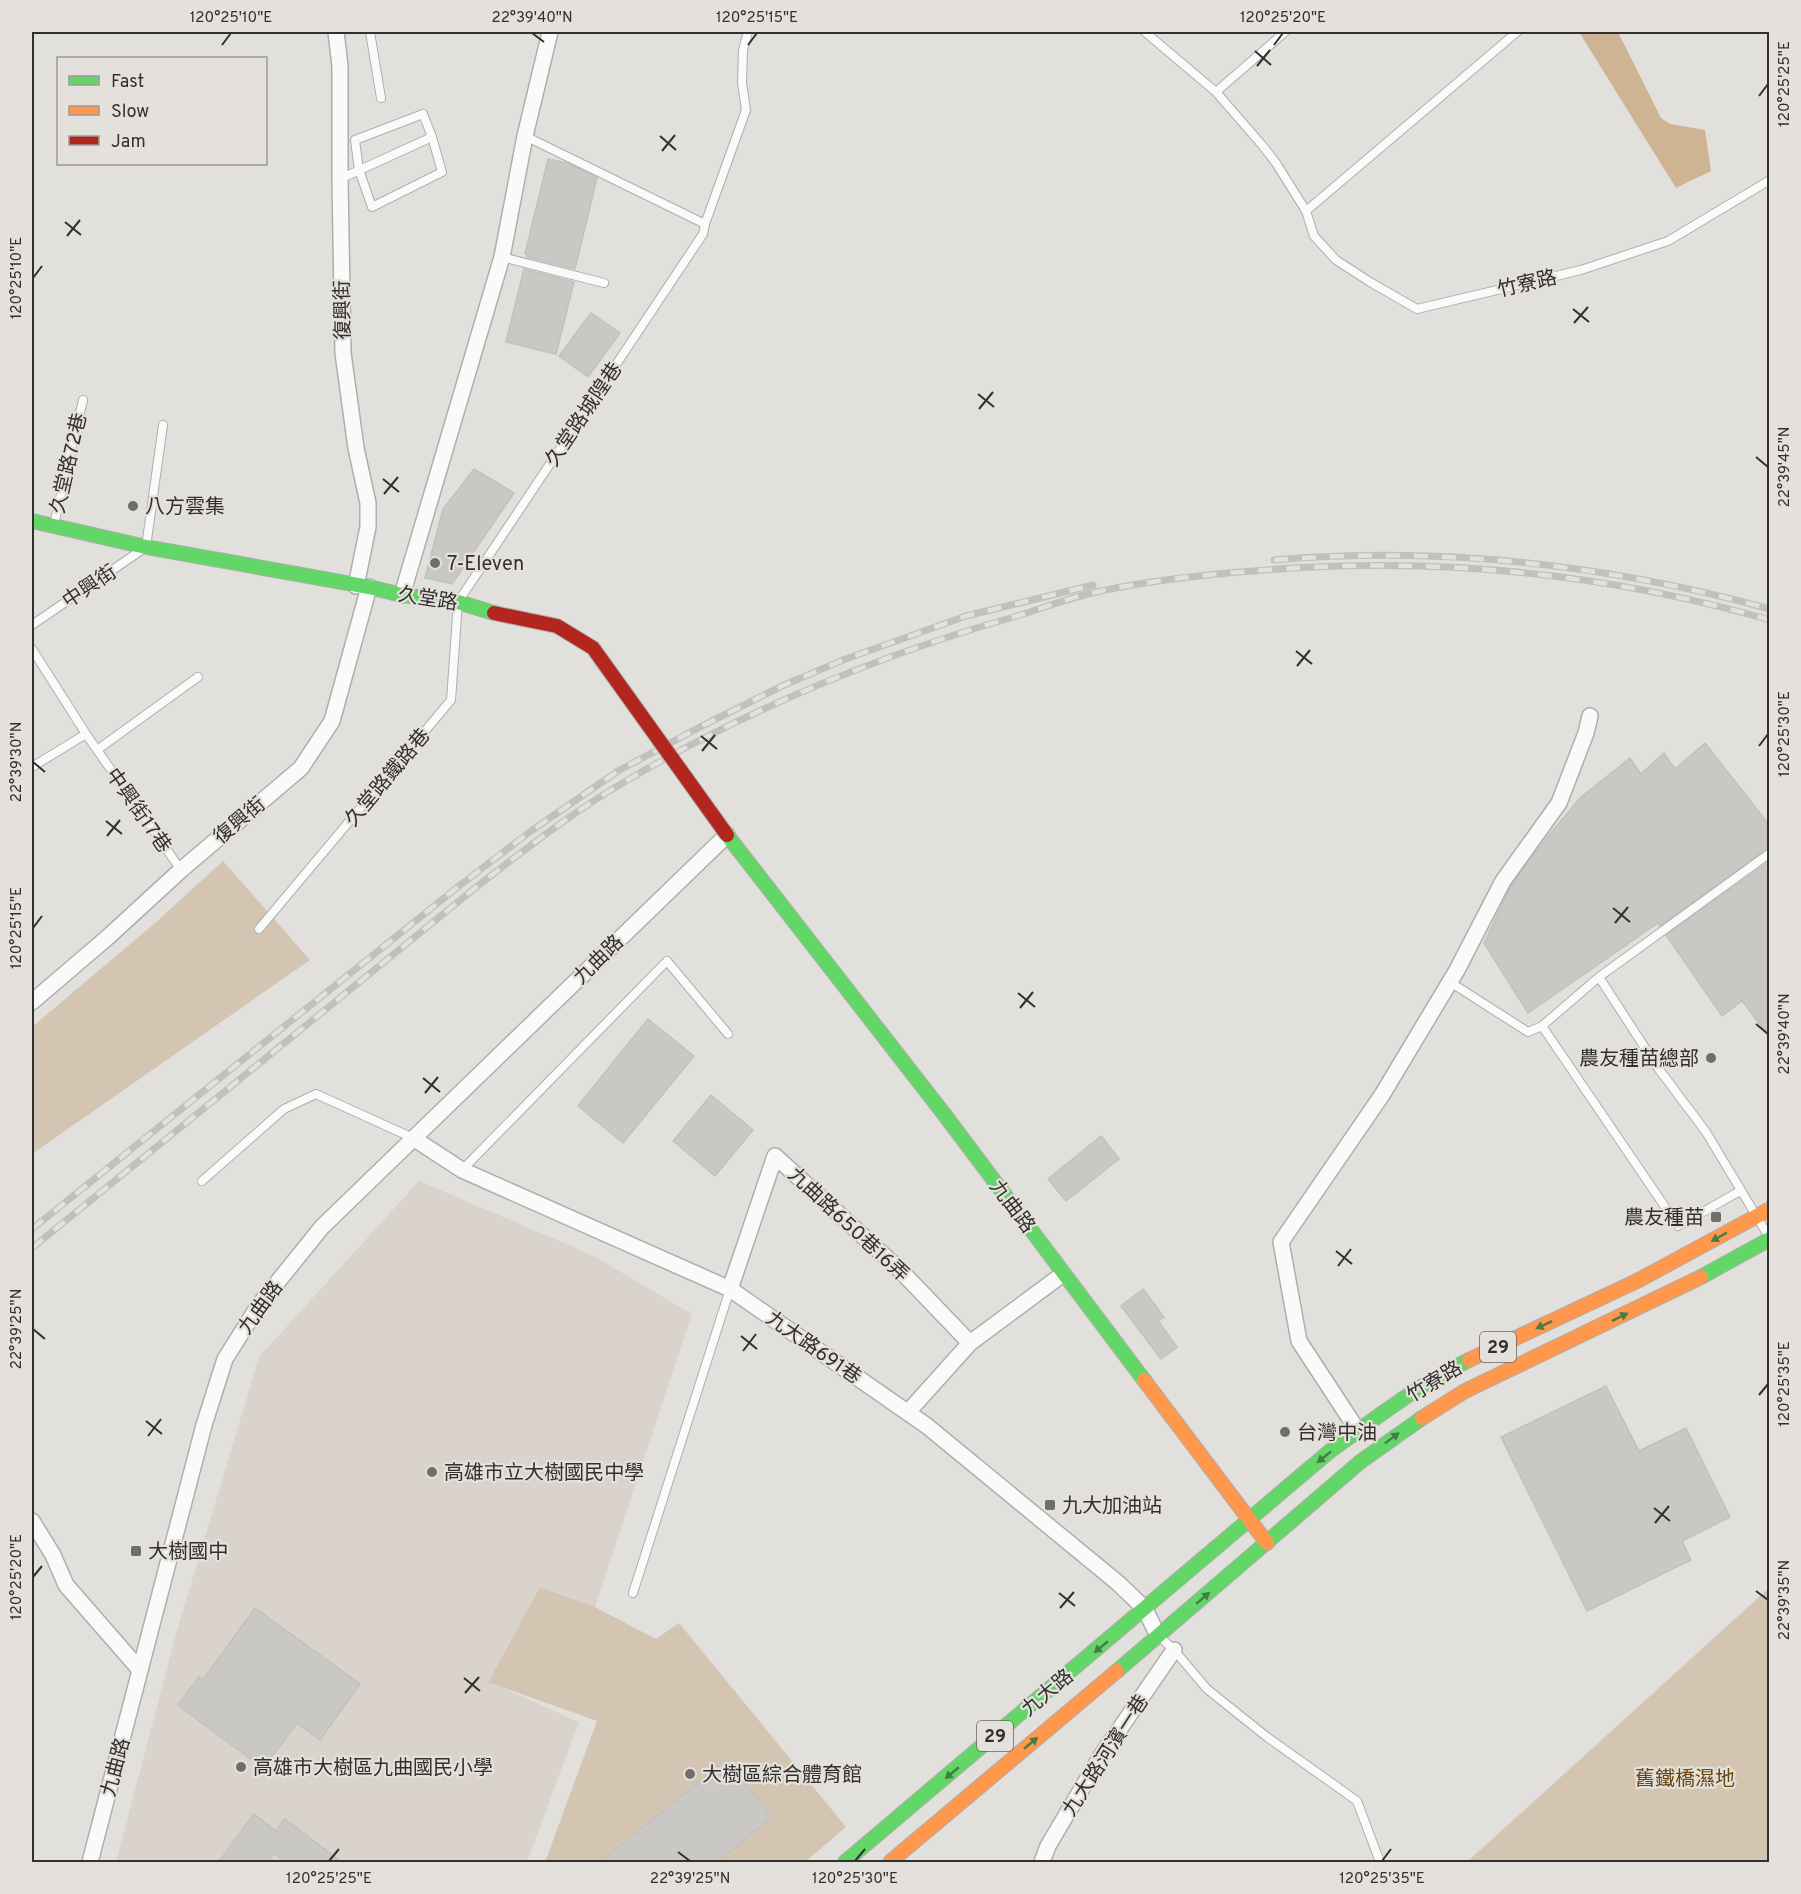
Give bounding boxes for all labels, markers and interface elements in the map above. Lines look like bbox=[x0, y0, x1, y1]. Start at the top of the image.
text: 120°25'10"E bbox=[190, 9, 272, 28]
text: 22°39'40"N bbox=[492, 9, 573, 28]
text: 120°25'15"E bbox=[716, 9, 798, 28]
text: 120°25'20"E bbox=[1240, 9, 1326, 28]
text: 120°25'25"E bbox=[1776, 41, 1795, 127]
legend bbox=[57, 57, 267, 165]
text: Fast bbox=[111, 71, 144, 94]
text: Slow bbox=[111, 101, 149, 124]
text: Jam bbox=[111, 131, 146, 154]
text: 120°25'10"E bbox=[8, 237, 27, 319]
street label: 竹寮路 bbox=[1495, 266, 1560, 304]
street label: 復興街 bbox=[330, 280, 358, 340]
street label: 久堂路城隍巷 bbox=[540, 358, 629, 472]
street label: 久堂路72巷 bbox=[46, 411, 94, 516]
text: 22°39'45"N bbox=[1776, 427, 1795, 507]
place label: 八方雲集 bbox=[145, 495, 225, 521]
marker: 八方雲集 bbox=[126, 499, 140, 513]
place label: 7-Eleven bbox=[447, 552, 524, 578]
marker: 7-Eleven bbox=[428, 556, 442, 570]
street label: 中興街 bbox=[58, 560, 122, 615]
street label: 久堂路 bbox=[396, 582, 459, 618]
text: 120°25'30"E bbox=[1776, 691, 1795, 777]
text: 22°39'30"N bbox=[8, 722, 27, 802]
street label: 久堂路鐵路巷 bbox=[340, 724, 437, 833]
street label: 中興街17巷 bbox=[99, 764, 176, 859]
street label: 復興街 bbox=[209, 792, 272, 851]
text: 120°25'15"E bbox=[8, 887, 27, 969]
street label: 九曲路 bbox=[569, 930, 630, 991]
text: 22°39'40"N bbox=[1776, 994, 1795, 1075]
place label: 農友種苗總部 bbox=[1579, 1047, 1699, 1073]
marker: 農友種苗總部 bbox=[1704, 1051, 1718, 1065]
street label: 九曲路650巷16弄 bbox=[782, 1163, 914, 1288]
street label: 九曲路 bbox=[983, 1175, 1040, 1239]
place label: 農友種苗 bbox=[1624, 1206, 1704, 1232]
marker: 農友種苗 bbox=[1709, 1210, 1723, 1224]
one-way arrow bbox=[1710, 1232, 1727, 1242]
street label: 九曲路 bbox=[233, 1276, 290, 1340]
text: 22°39'25"N bbox=[8, 1289, 27, 1369]
street label: 九大路691巷 bbox=[760, 1306, 866, 1391]
one-way arrow bbox=[1611, 1312, 1628, 1322]
one-way arrow bbox=[1536, 1320, 1553, 1329]
road number: 29 bbox=[1480, 1332, 1516, 1362]
text: 120°25'35"E bbox=[1776, 1341, 1795, 1427]
street label: 竹寮路 bbox=[1403, 1356, 1467, 1409]
place label: 台灣中油 bbox=[1297, 1421, 1377, 1447]
marker: 台灣中油 bbox=[1278, 1425, 1292, 1439]
one-way arrow bbox=[1385, 1433, 1400, 1445]
one-way arrow bbox=[1316, 1450, 1331, 1462]
place label: 高雄市立大樹國民中學 bbox=[444, 1461, 644, 1487]
marker: 高雄市立大樹國民中學 bbox=[425, 1465, 439, 1479]
place label: 九大加油站 bbox=[1062, 1494, 1162, 1520]
marker: 九大加油站 bbox=[1043, 1498, 1057, 1512]
text: 120°25'20"E bbox=[8, 1534, 27, 1620]
place label: 大樹國中 bbox=[148, 1540, 228, 1566]
marker: 大樹國中 bbox=[129, 1544, 143, 1558]
text: 22°39'35"N bbox=[1776, 1560, 1795, 1640]
one-way arrow bbox=[1195, 1592, 1210, 1605]
one-way arrow bbox=[1094, 1640, 1109, 1653]
street label: 九大路 bbox=[1017, 1664, 1080, 1723]
street label: 九大路河濱一巷 bbox=[1058, 1690, 1156, 1822]
road number: 29 bbox=[977, 1721, 1013, 1751]
street label: 九曲路 bbox=[97, 1735, 137, 1800]
one-way arrow bbox=[1023, 1737, 1039, 1750]
place label: 高雄市大樹區九曲國民小學 bbox=[253, 1756, 493, 1782]
marker: 高雄市大樹區九曲國民小學 bbox=[234, 1760, 248, 1774]
place label: 大樹區綜合體育館 bbox=[702, 1763, 862, 1789]
one-way arrow bbox=[944, 1766, 960, 1779]
marker: 大樹區綜合體育館 bbox=[683, 1767, 697, 1781]
park label: 舊鐵橋濕地 bbox=[1635, 1767, 1735, 1793]
text: 120°25'25"E bbox=[286, 1870, 372, 1889]
text: 22°39'25"N bbox=[650, 1870, 730, 1889]
text: 120°25'30"E bbox=[812, 1870, 898, 1889]
text: 120°25'35"E bbox=[1339, 1870, 1425, 1889]

